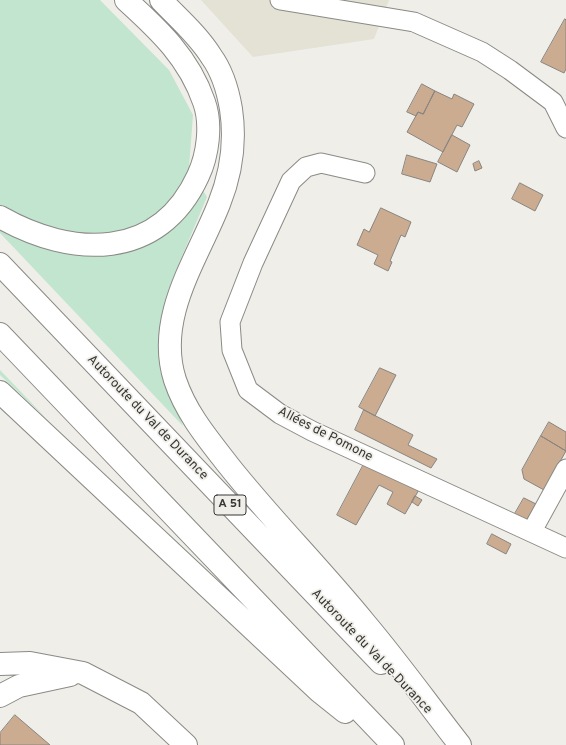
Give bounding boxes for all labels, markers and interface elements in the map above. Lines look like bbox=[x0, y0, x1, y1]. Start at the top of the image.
street label: Autoroute du Val de Durance bbox=[83, 352, 211, 484]
street label: Allées de Pomone bbox=[275, 404, 375, 466]
road number: A 51 bbox=[214, 495, 246, 515]
street label: Autoroute du Val de Durance bbox=[307, 586, 435, 718]

